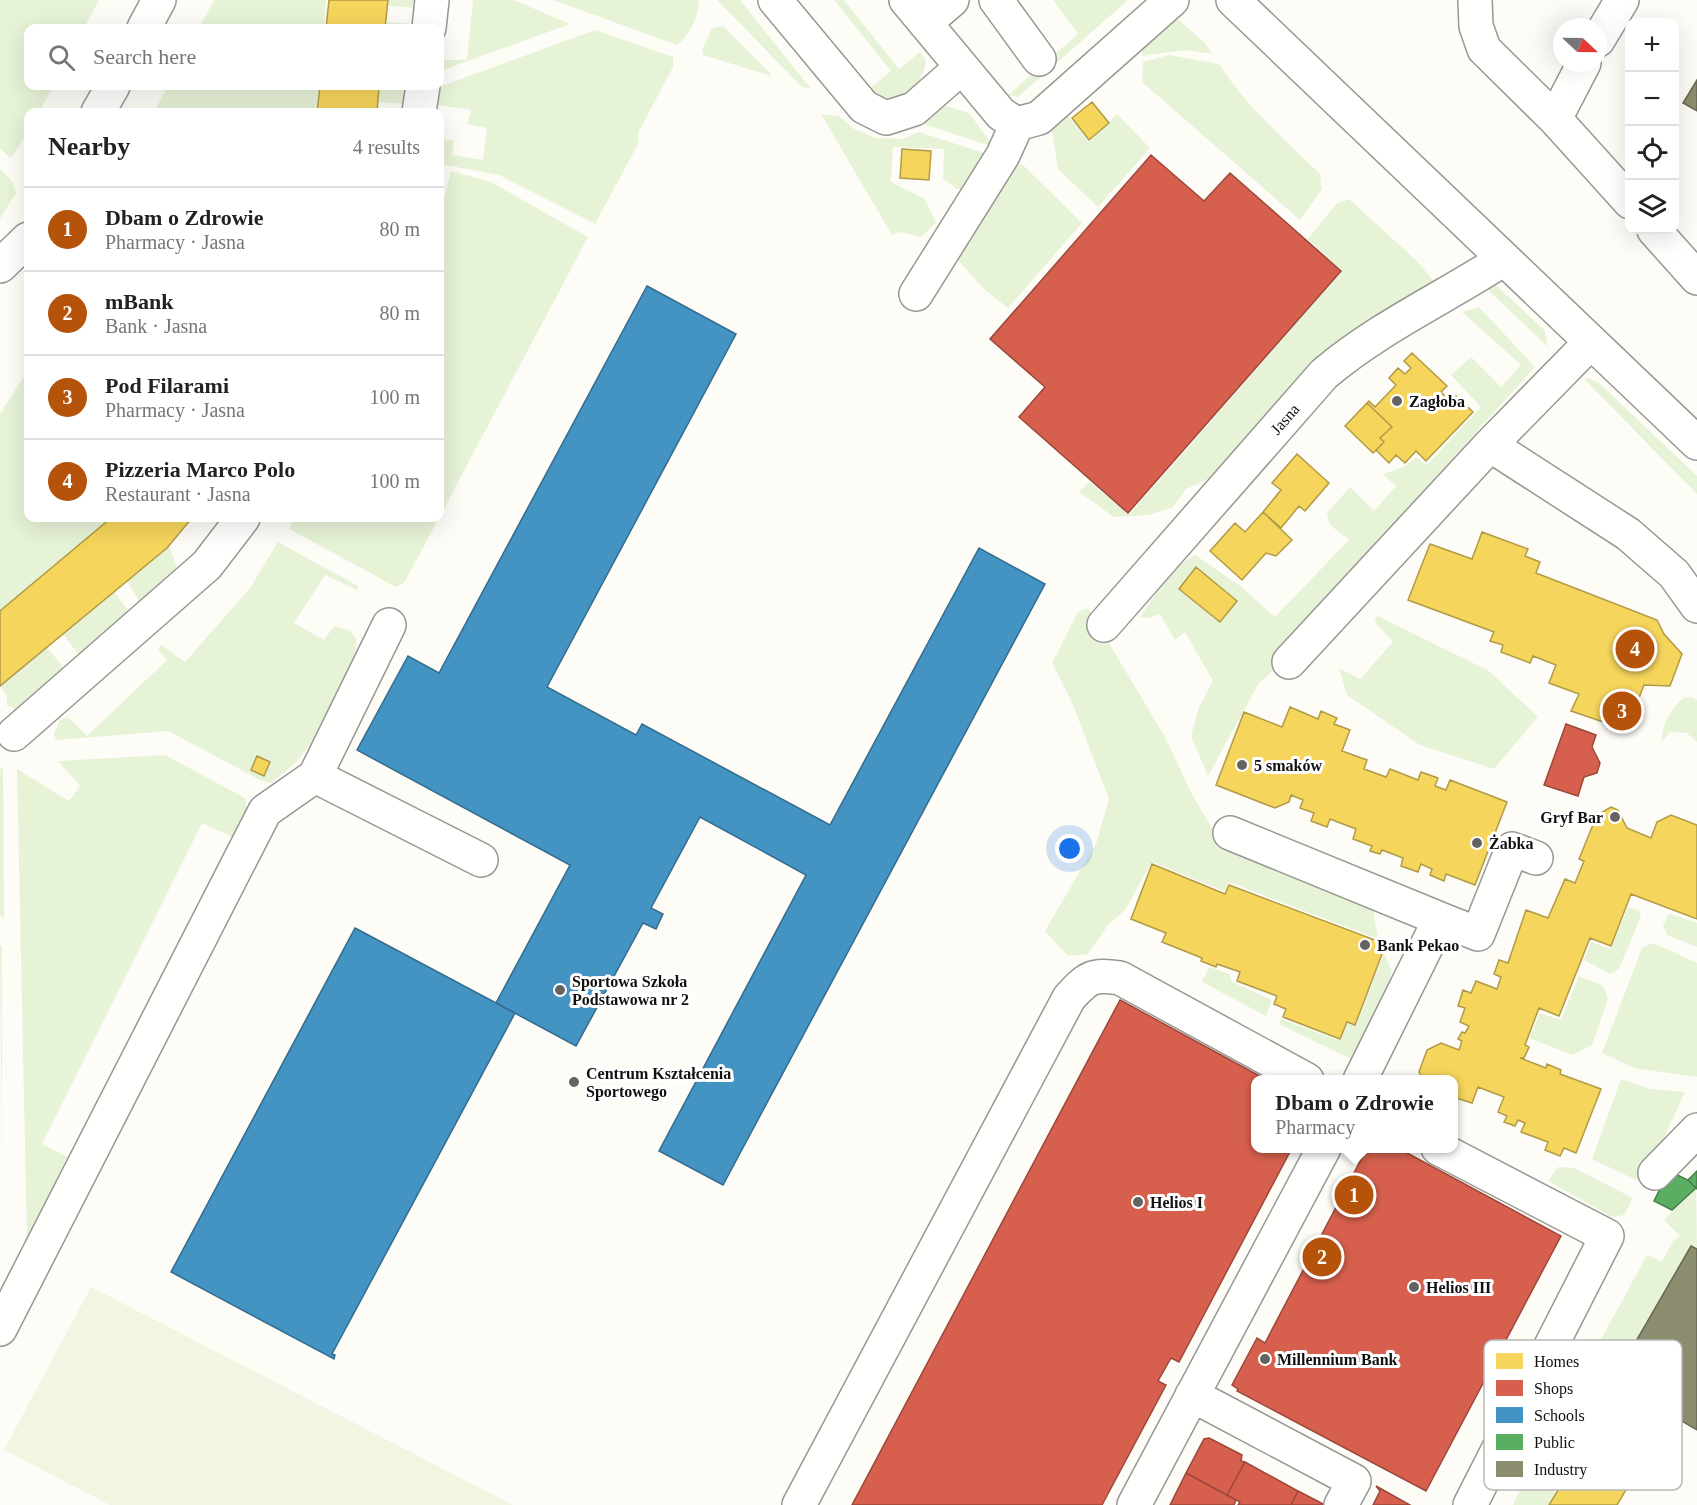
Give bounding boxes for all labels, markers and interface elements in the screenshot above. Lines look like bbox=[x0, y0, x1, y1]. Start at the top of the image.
north arrow bbox=[1553, 18, 1607, 72]
map controls bbox=[1625, 18, 1679, 234]
button: + bbox=[1625, 18, 1679, 72]
search box bbox=[24, 24, 444, 90]
icon: search bbox=[45, 41, 78, 74]
text: Search here bbox=[93, 44, 196, 69]
button: − bbox=[1625, 72, 1679, 126]
button: locate bbox=[1625, 126, 1679, 180]
text: Nearby bbox=[48, 132, 130, 161]
text: 4 results bbox=[353, 136, 420, 158]
button: layers bbox=[1625, 180, 1679, 234]
text: Dbam o Zdrowie bbox=[105, 205, 264, 230]
text: 1 bbox=[63, 218, 73, 240]
text: 80 m bbox=[379, 218, 420, 240]
text: Pharmacy · Jasna bbox=[105, 231, 245, 253]
text: mBank bbox=[105, 289, 173, 314]
text: 2 bbox=[63, 302, 73, 324]
text: 80 m bbox=[379, 302, 420, 324]
text: Bank · Jasna bbox=[105, 315, 207, 337]
text: Pod Filarami bbox=[105, 373, 229, 398]
text: 3 bbox=[63, 386, 73, 408]
text: 100 m bbox=[369, 386, 420, 408]
place label: Zagłoba bbox=[1409, 393, 1465, 411]
marker: Zagłoba bbox=[1390, 394, 1404, 408]
text: Pharmacy · Jasna bbox=[105, 399, 245, 421]
street label: Jasna bbox=[1267, 400, 1303, 438]
text: Pizzeria Marco Polo bbox=[105, 457, 295, 482]
text: 4 bbox=[63, 470, 73, 492]
text: 100 m bbox=[369, 470, 420, 492]
text: Restaurant · Jasna bbox=[105, 483, 251, 505]
pin: 4 bbox=[1616, 626, 1654, 672]
pin: 3 bbox=[1602, 688, 1642, 734]
place label: 5 smaków bbox=[1254, 757, 1322, 774]
marker: 5 smaków bbox=[1235, 758, 1249, 772]
place label: Gryf Bar bbox=[1540, 809, 1603, 827]
marker: Gryf Bar bbox=[1608, 810, 1622, 824]
your location bbox=[1055, 834, 1084, 863]
place label: Żabka bbox=[1489, 834, 1533, 852]
marker: Żabka bbox=[1470, 836, 1484, 850]
place label: Bank Pekao bbox=[1377, 937, 1459, 954]
marker: Bank Pekao bbox=[1358, 938, 1372, 952]
place label: Sportowa Szkoła Podstawowa nr 2 bbox=[572, 973, 689, 1008]
marker: Sportowa Szkoła Podstawowa nr 2 bbox=[553, 983, 567, 997]
place label: Centrum Kształcenia Sportowego bbox=[586, 1065, 731, 1101]
marker: Centrum Kształcenia Sportowego bbox=[567, 1075, 581, 1089]
popup bbox=[1251, 1075, 1458, 1153]
text: Dbam o Zdrowie bbox=[1275, 1090, 1434, 1115]
text: Pharmacy bbox=[1275, 1116, 1355, 1138]
pin: 1 bbox=[1334, 1172, 1374, 1218]
place label: Helios I bbox=[1150, 1194, 1203, 1211]
marker: Helios I bbox=[1131, 1195, 1145, 1209]
pin: 2 bbox=[1302, 1234, 1342, 1280]
place label: Helios III bbox=[1426, 1279, 1491, 1296]
marker: Helios III bbox=[1407, 1280, 1421, 1294]
legend bbox=[1484, 1340, 1682, 1490]
place label: Millennium Bank bbox=[1277, 1351, 1398, 1368]
marker: Millennium Bank bbox=[1258, 1352, 1272, 1366]
text: Homes bbox=[1534, 1353, 1579, 1370]
text: Shops bbox=[1534, 1380, 1573, 1398]
text: Schools bbox=[1534, 1407, 1585, 1424]
text: Public bbox=[1534, 1434, 1575, 1451]
text: Industry bbox=[1534, 1461, 1587, 1479]

